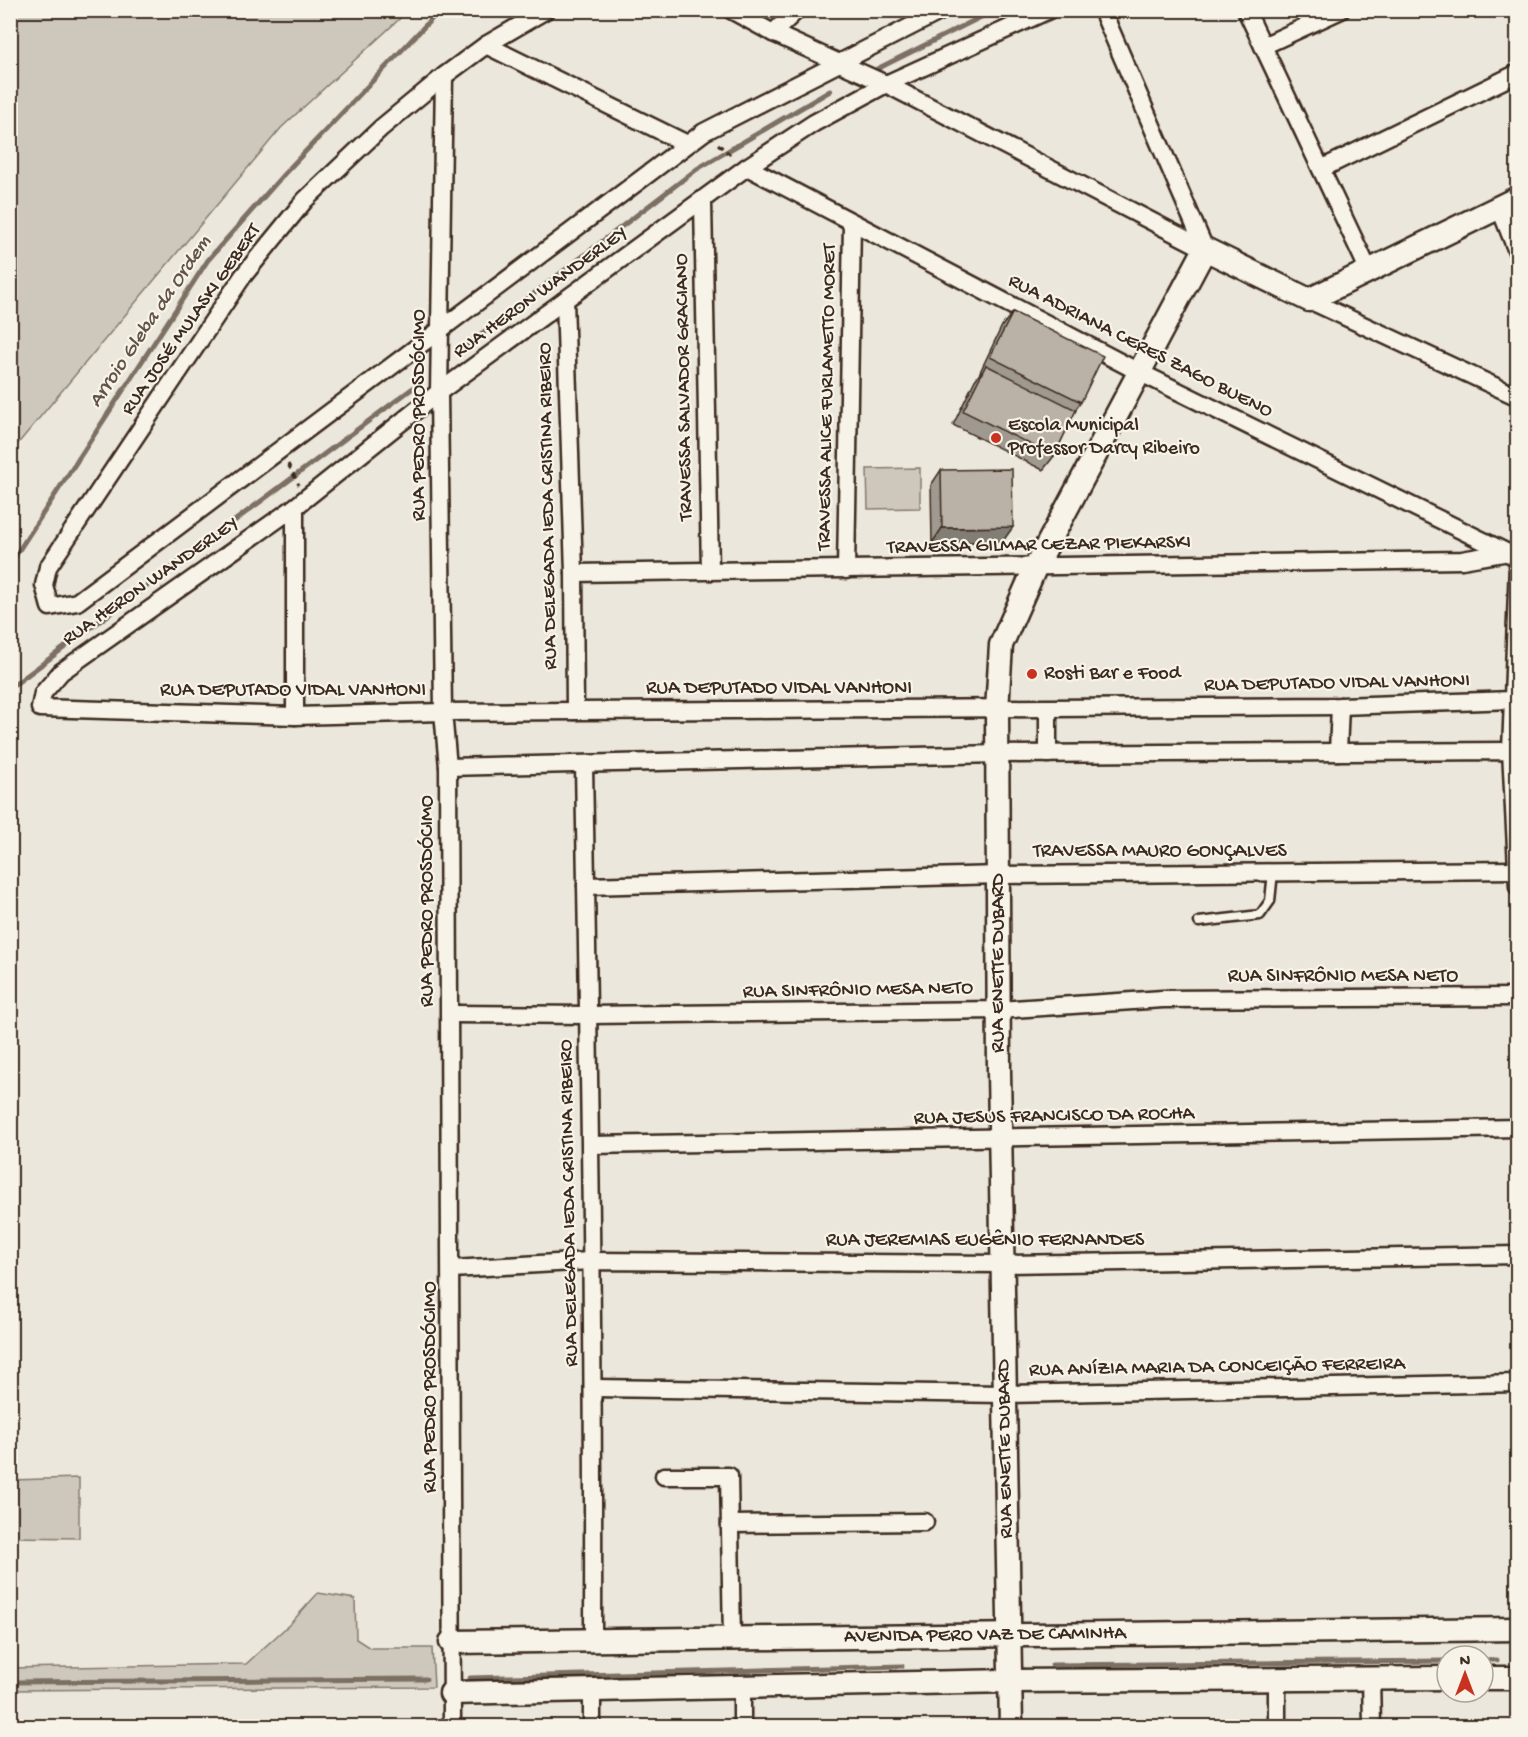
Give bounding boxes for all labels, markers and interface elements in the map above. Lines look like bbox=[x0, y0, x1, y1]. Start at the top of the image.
street label: RUA JOSÉ MULASKI GEBERT bbox=[116, 218, 268, 420]
street label: RUA HERON WANDERLEY bbox=[449, 222, 633, 364]
water label: Arroio Gleba da Ordem bbox=[84, 231, 218, 413]
street label: TRAVESSA ALICE FURLAMETTO MORET bbox=[814, 242, 842, 552]
street label: TRAVESSA SALVADOR GRACIANO bbox=[671, 253, 699, 522]
street label: RUA ADRIANA CERES ZAGO BUENO bbox=[1004, 270, 1276, 424]
street label: RUA PEDRO PROSDÓCIMO bbox=[409, 309, 432, 521]
street label: RUA DELEGADA IEDA CRISTINA RIBEIRO bbox=[535, 342, 563, 670]
place label: Escola Municipal Professor Darcy Ribeiro bbox=[1007, 415, 1200, 461]
marker: Escola Municipal Professor Darcy Ribeiro bbox=[989, 431, 1003, 445]
street label: RUA HERON WANDERLEY bbox=[59, 512, 243, 652]
street label: TRAVESSA GILMAR CEZAR PIEKARSKI bbox=[886, 532, 1191, 560]
place label: Rosti Bar e Food bbox=[1044, 663, 1183, 686]
marker: Rosti Bar e Food bbox=[1025, 667, 1039, 681]
street label: RUA DEPUTADO VIDAL VANHONI bbox=[1204, 670, 1470, 698]
street label: RUA DEPUTADO VIDAL VANHONI bbox=[646, 678, 912, 701]
street label: RUA DEPUTADO VIDAL VANHONI bbox=[160, 680, 426, 703]
street label: RUA PEDRO PROSDÓCIMO bbox=[417, 795, 440, 1007]
street label: TRAVESSA MAURO GONÇALVES bbox=[1032, 841, 1288, 864]
street label: RUA ENETTE DUBARD bbox=[988, 872, 1011, 1053]
street label: RUA SINFRÔNIO MESA NETO bbox=[1228, 966, 1458, 989]
street label: RUA SINFRÔNIO MESA NETO bbox=[743, 977, 973, 1005]
street label: RUA DELEGADA IEDA CRISTINA RIBEIRO bbox=[556, 1039, 584, 1367]
street label: RUA JESUS FRANCISCO DA ROCHA bbox=[913, 1103, 1196, 1131]
street label: RUA JEREMIAS EUGÊNIO FERNANDES bbox=[826, 1229, 1145, 1253]
street label: RUA PEDRO PROSDÓCIMO bbox=[420, 1281, 443, 1493]
street label: RUA ANÍZIA MARIA DA CONCEIÇÃO FERREIRA bbox=[1029, 1352, 1406, 1383]
street label: RUA ENETTE DUBARD bbox=[993, 1358, 1019, 1539]
street label: AVENIDA PERO VAZ DE CAMINHA bbox=[844, 1622, 1127, 1649]
north arrow bbox=[1435, 1644, 1495, 1704]
text: N bbox=[1460, 1653, 1471, 1672]

